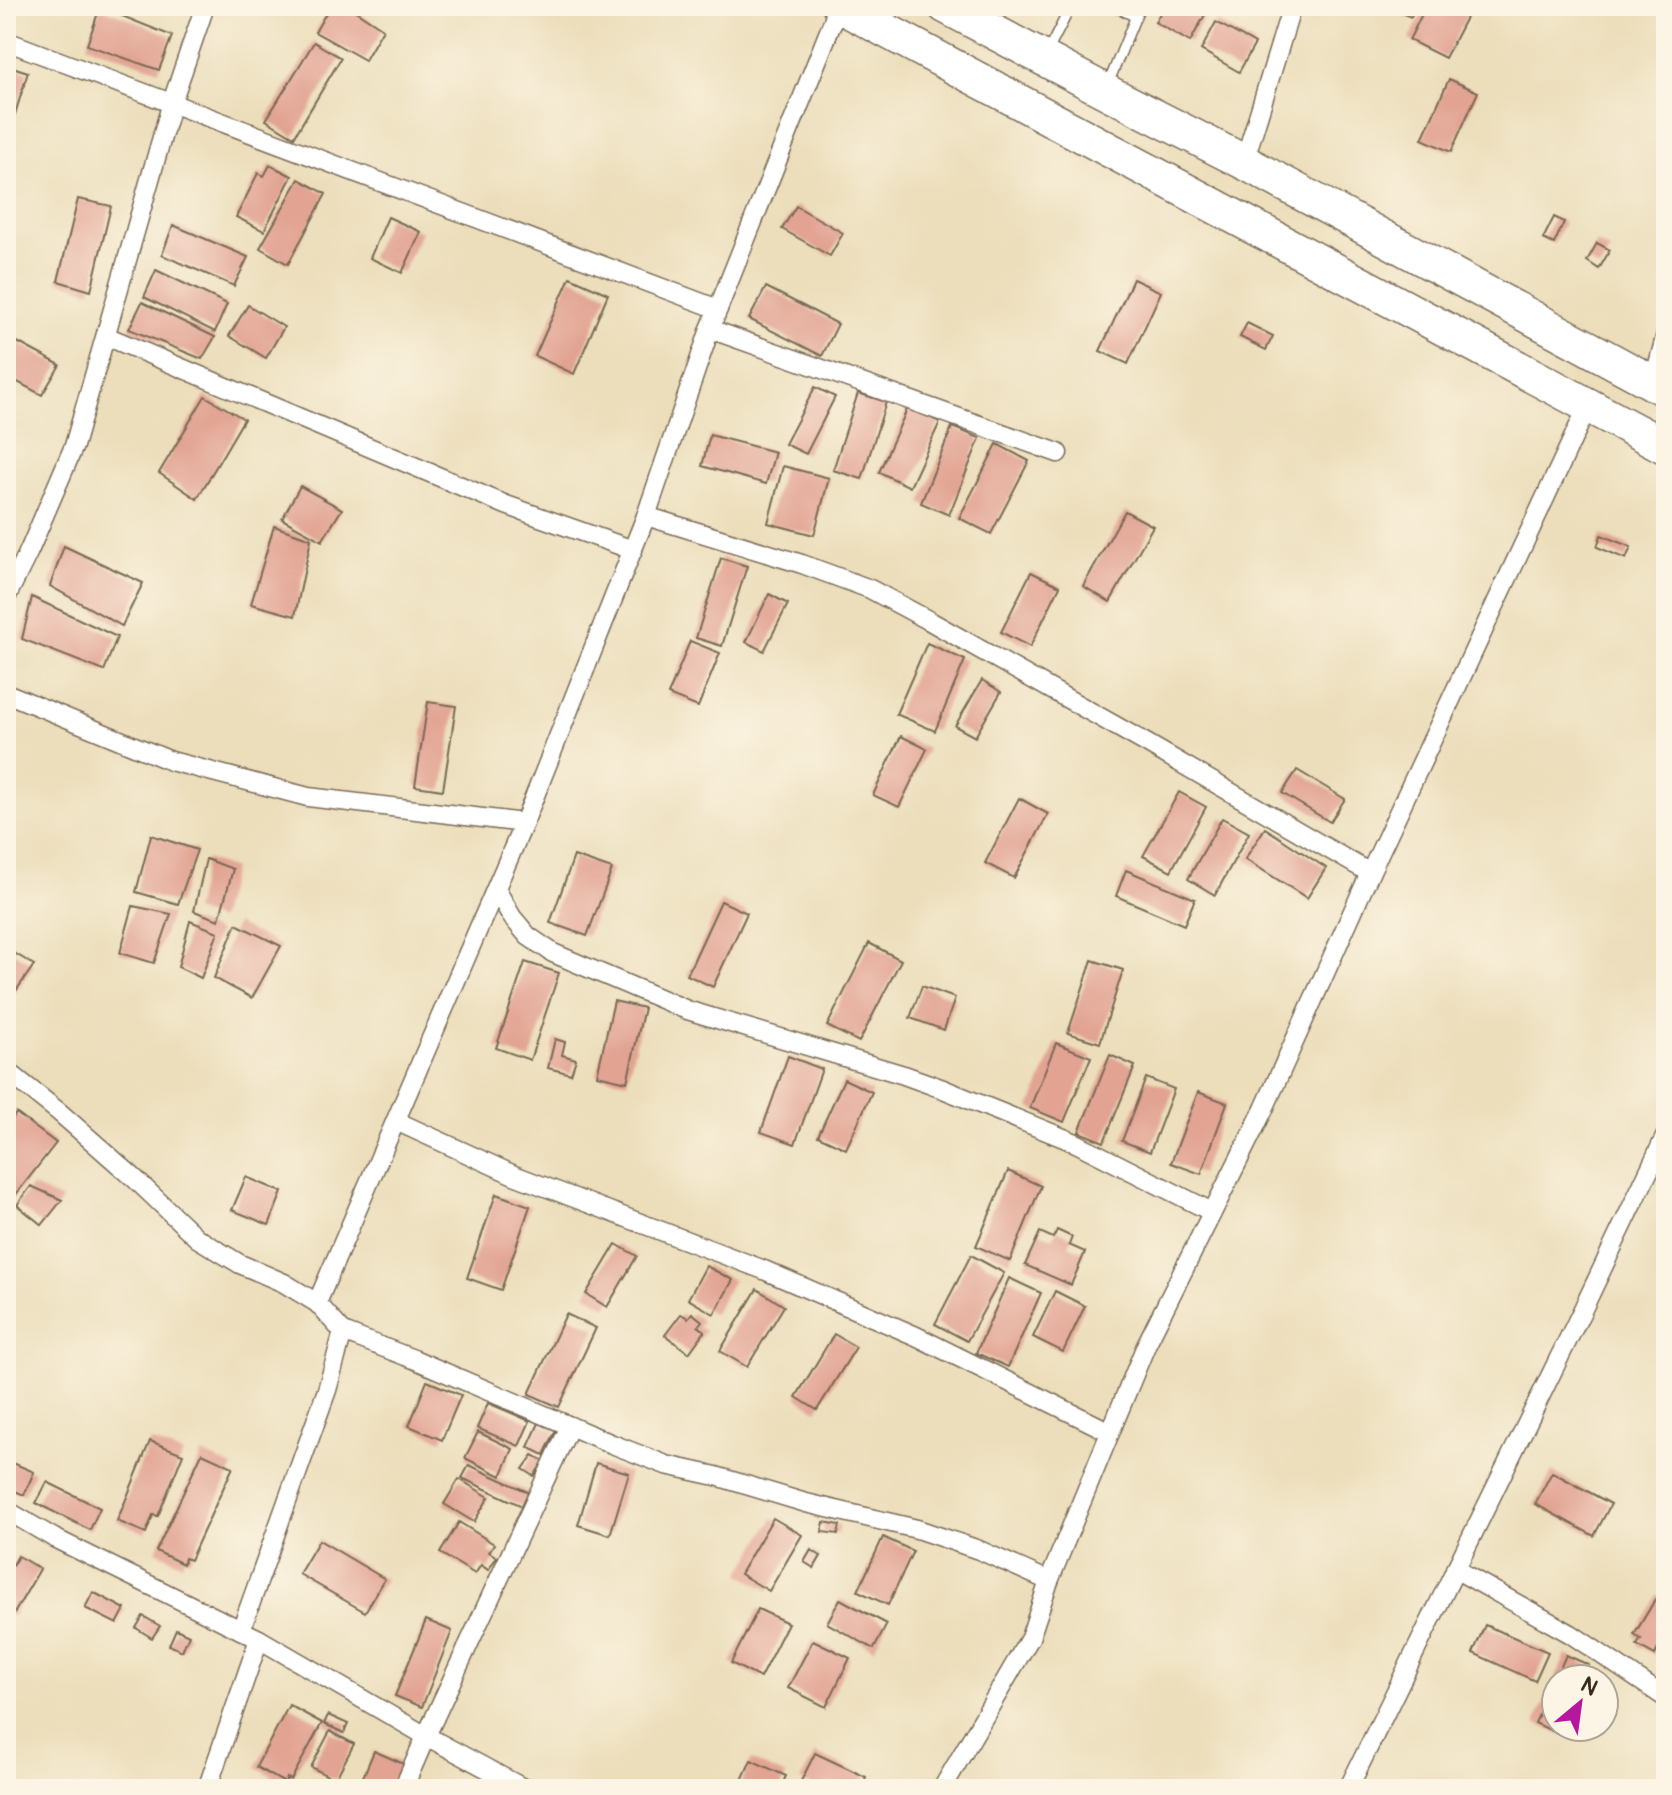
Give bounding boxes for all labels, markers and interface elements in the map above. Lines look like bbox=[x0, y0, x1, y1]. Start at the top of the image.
north arrow bbox=[1540, 1663, 1620, 1743]
text: N bbox=[1576, 1671, 1603, 1702]

